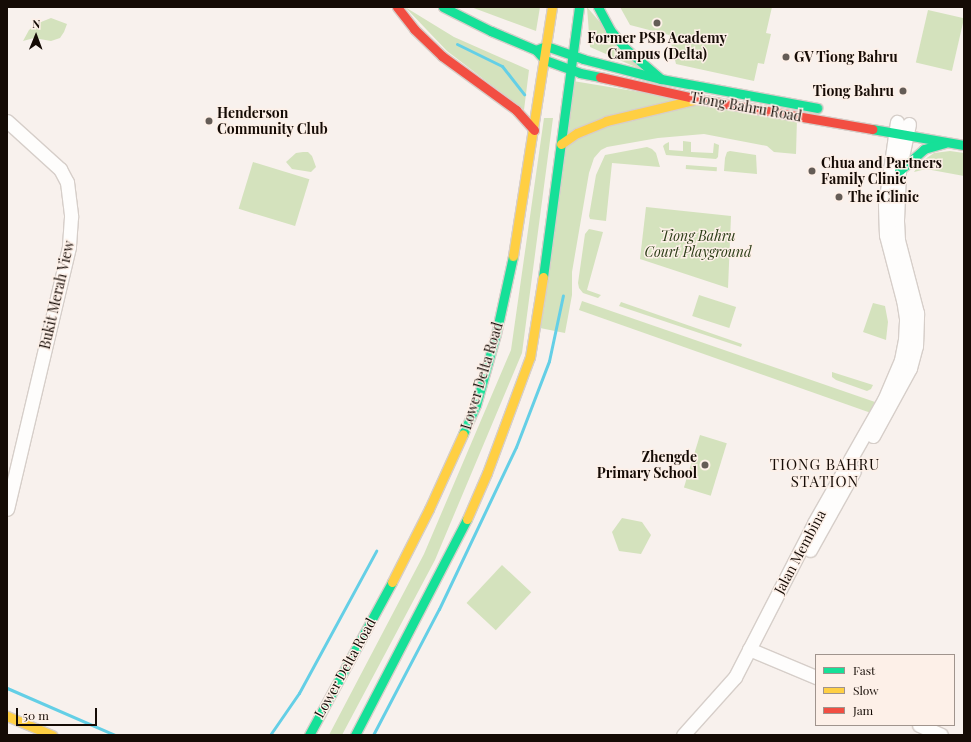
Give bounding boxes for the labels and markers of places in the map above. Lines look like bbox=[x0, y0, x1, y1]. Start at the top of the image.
marker: Former PSB Academy Campus (Delta) bbox=[652, 18, 662, 28]
place label: Former PSB Academy Campus (Delta) bbox=[587, 30, 727, 62]
place label: GV Tiong Bahru bbox=[794, 49, 898, 65]
marker: GV Tiong Bahru bbox=[781, 52, 791, 62]
place label: Tiong Bahru bbox=[813, 83, 894, 99]
marker: Tiong Bahru bbox=[897, 85, 909, 97]
place label: Henderson Community Club bbox=[217, 105, 328, 138]
marker: Henderson Community Club bbox=[204, 116, 214, 126]
place label: Chua and Partners Family Clinic bbox=[821, 155, 942, 188]
marker: Chua and Partners Family Clinic bbox=[806, 165, 818, 177]
place label: The iClinic bbox=[848, 189, 919, 205]
marker: The iClinic bbox=[833, 191, 845, 203]
place label: Zhengde Primary School bbox=[596, 449, 697, 482]
marker: Zhengde Primary School bbox=[700, 460, 710, 470]

